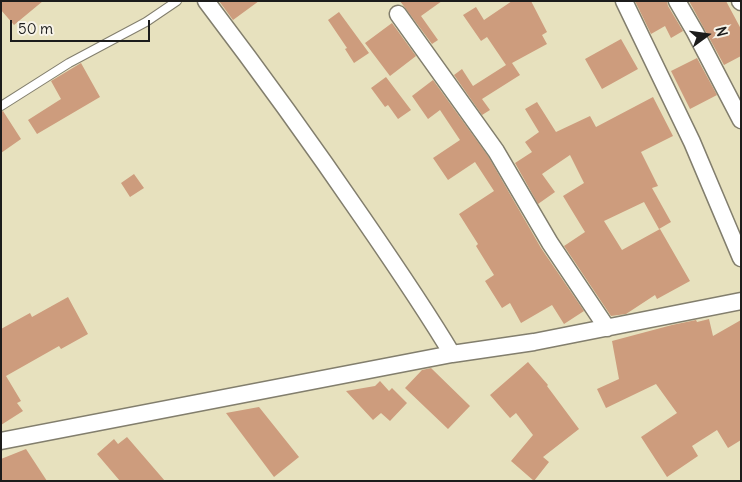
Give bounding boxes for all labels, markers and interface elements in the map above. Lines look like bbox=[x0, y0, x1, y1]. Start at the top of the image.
scale bar bbox=[12, 10, 152, 42]
north arrow bbox=[682, 10, 732, 60]
text: 50 m bbox=[18, 19, 53, 38]
text: N bbox=[712, 24, 731, 38]

